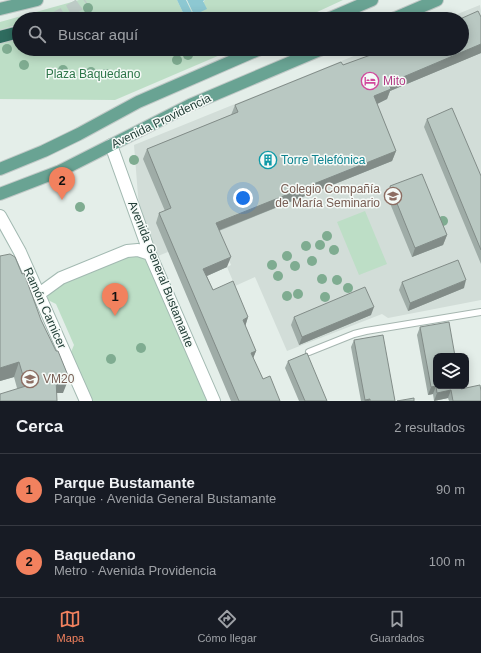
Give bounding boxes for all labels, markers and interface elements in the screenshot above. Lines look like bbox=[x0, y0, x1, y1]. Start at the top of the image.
search box bbox=[12, 12, 469, 56]
icon: search bbox=[26, 23, 48, 45]
text: Buscar aquí bbox=[58, 26, 138, 43]
park label: Plaza Baquedano bbox=[46, 67, 141, 81]
hotel icon: Mito bbox=[360, 71, 380, 91]
place label: Mito bbox=[383, 74, 406, 88]
street label: Avenida Providencia bbox=[109, 91, 213, 151]
building icon: Torre Telefónica bbox=[258, 150, 278, 170]
place label: Torre Telefónica bbox=[281, 153, 366, 167]
pin: 2 bbox=[49, 167, 75, 200]
place label: Colegio Compañía de María Seminario bbox=[275, 182, 380, 210]
school or university icon: Colegio Compañía de María Seminario bbox=[383, 186, 403, 206]
your location bbox=[233, 188, 253, 208]
street label: Avenida General Bustamante bbox=[125, 199, 197, 349]
street label: Ramón Carnicer bbox=[21, 265, 69, 351]
pin: 1 bbox=[102, 283, 128, 316]
map controls bbox=[433, 353, 469, 389]
button: layers bbox=[433, 353, 469, 389]
school or university icon: VM20 bbox=[20, 369, 40, 389]
place label: VM20 bbox=[43, 372, 75, 386]
text: Cerca bbox=[16, 417, 63, 436]
text: 2 resultados bbox=[394, 420, 465, 435]
text: Parque Bustamante bbox=[54, 474, 195, 491]
text: 1 bbox=[25, 482, 33, 497]
text: 90 m bbox=[436, 482, 465, 497]
text: Parque · Avenida General Bustamante bbox=[54, 491, 276, 506]
text: Baquedano bbox=[54, 546, 136, 563]
text: 2 bbox=[25, 554, 33, 569]
text: 100 m bbox=[429, 554, 465, 569]
text: Metro · Avenida Providencia bbox=[54, 563, 216, 578]
tab: Mapa bbox=[57, 608, 84, 644]
tab: Cómo llegar bbox=[197, 608, 257, 644]
tab: Guardados bbox=[370, 608, 424, 644]

